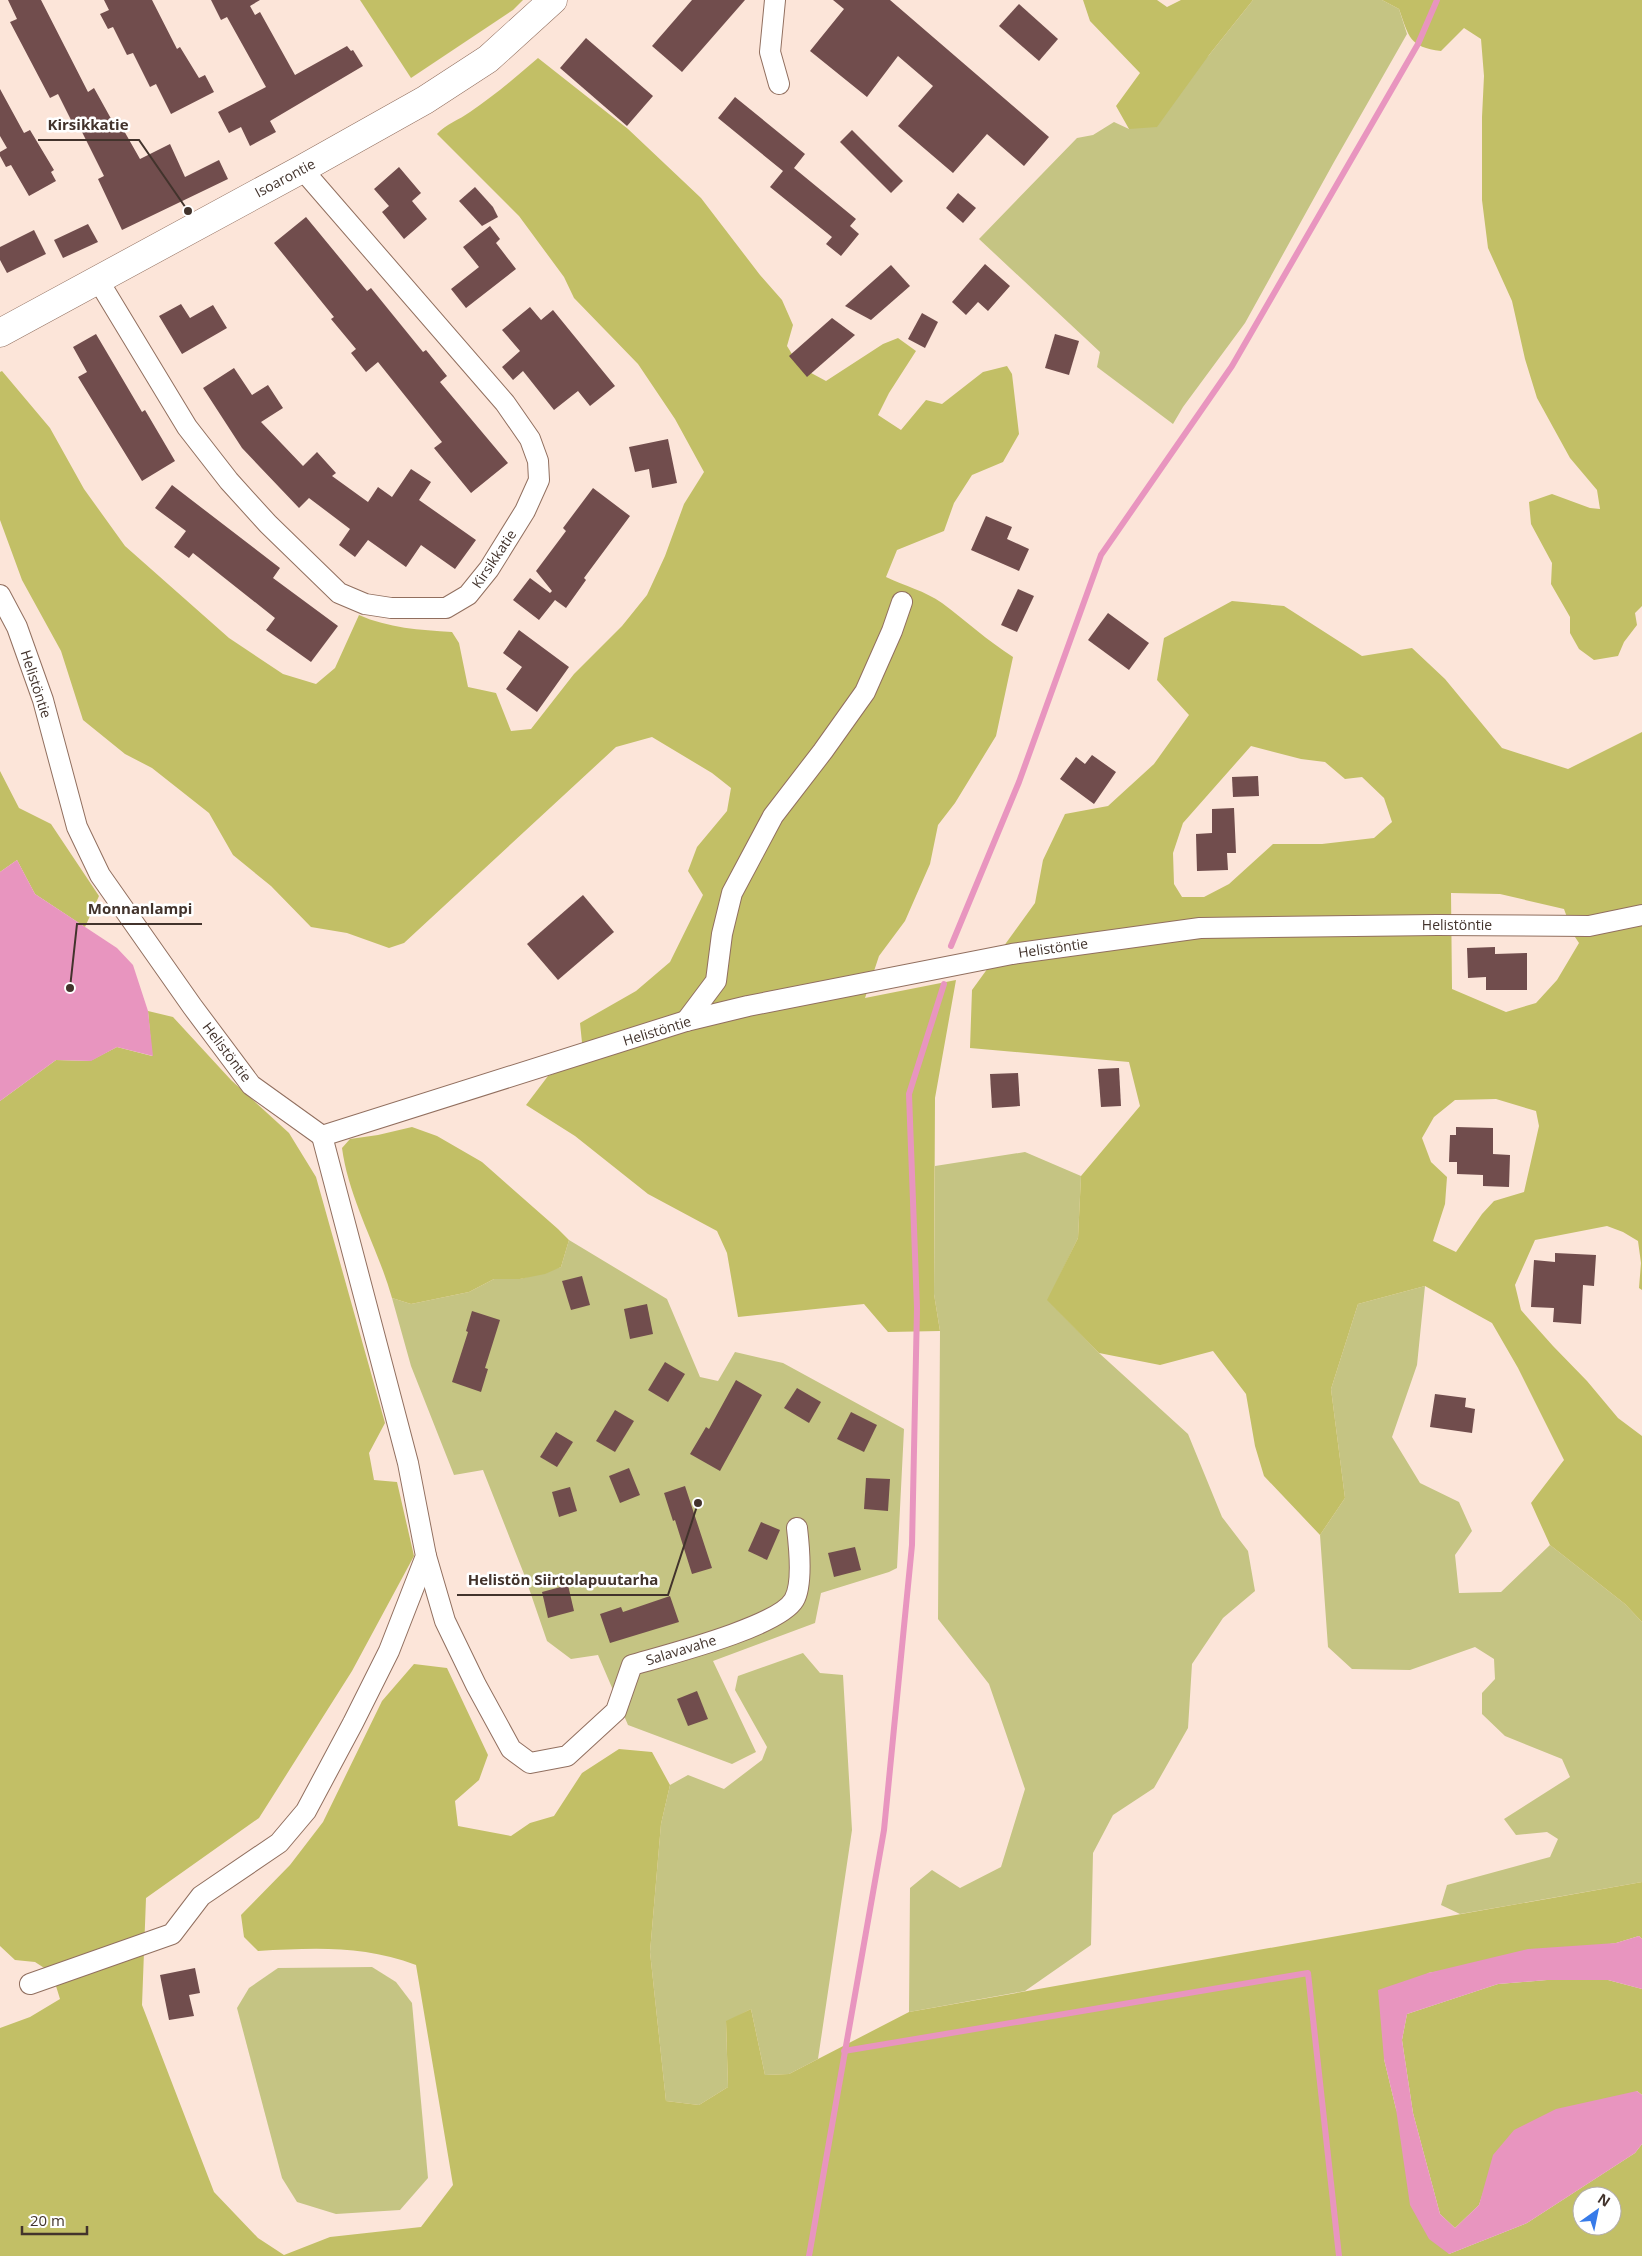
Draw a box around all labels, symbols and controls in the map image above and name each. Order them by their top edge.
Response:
callout: Kirsikkatie [38,110,139,140]
text: Kirsikkatie [48,114,129,134]
street label: Isoarontie [251,154,318,201]
street label: Kirsikkatie [467,526,520,592]
street label: Helistöntie [17,647,56,720]
callout: Monnanlampi [77,894,202,924]
text: Monnanlampi [88,898,192,918]
street label: Helistöntie [1422,915,1492,934]
street label: Helistöntie [1017,933,1089,962]
street label: Helistöntie [620,1011,693,1050]
street label: Helistöntie [199,1018,256,1086]
callout: Helistön Siirtolapuutarha [457,1565,668,1595]
text: Helistön Siirtolapuutarha [468,1569,658,1589]
street label: Salavavahe [643,1630,719,1669]
north arrow [1572,2186,1622,2236]
text: N [1594,2189,1614,2211]
scale bar [22,2204,88,2236]
text: 20 m [30,2210,65,2230]

